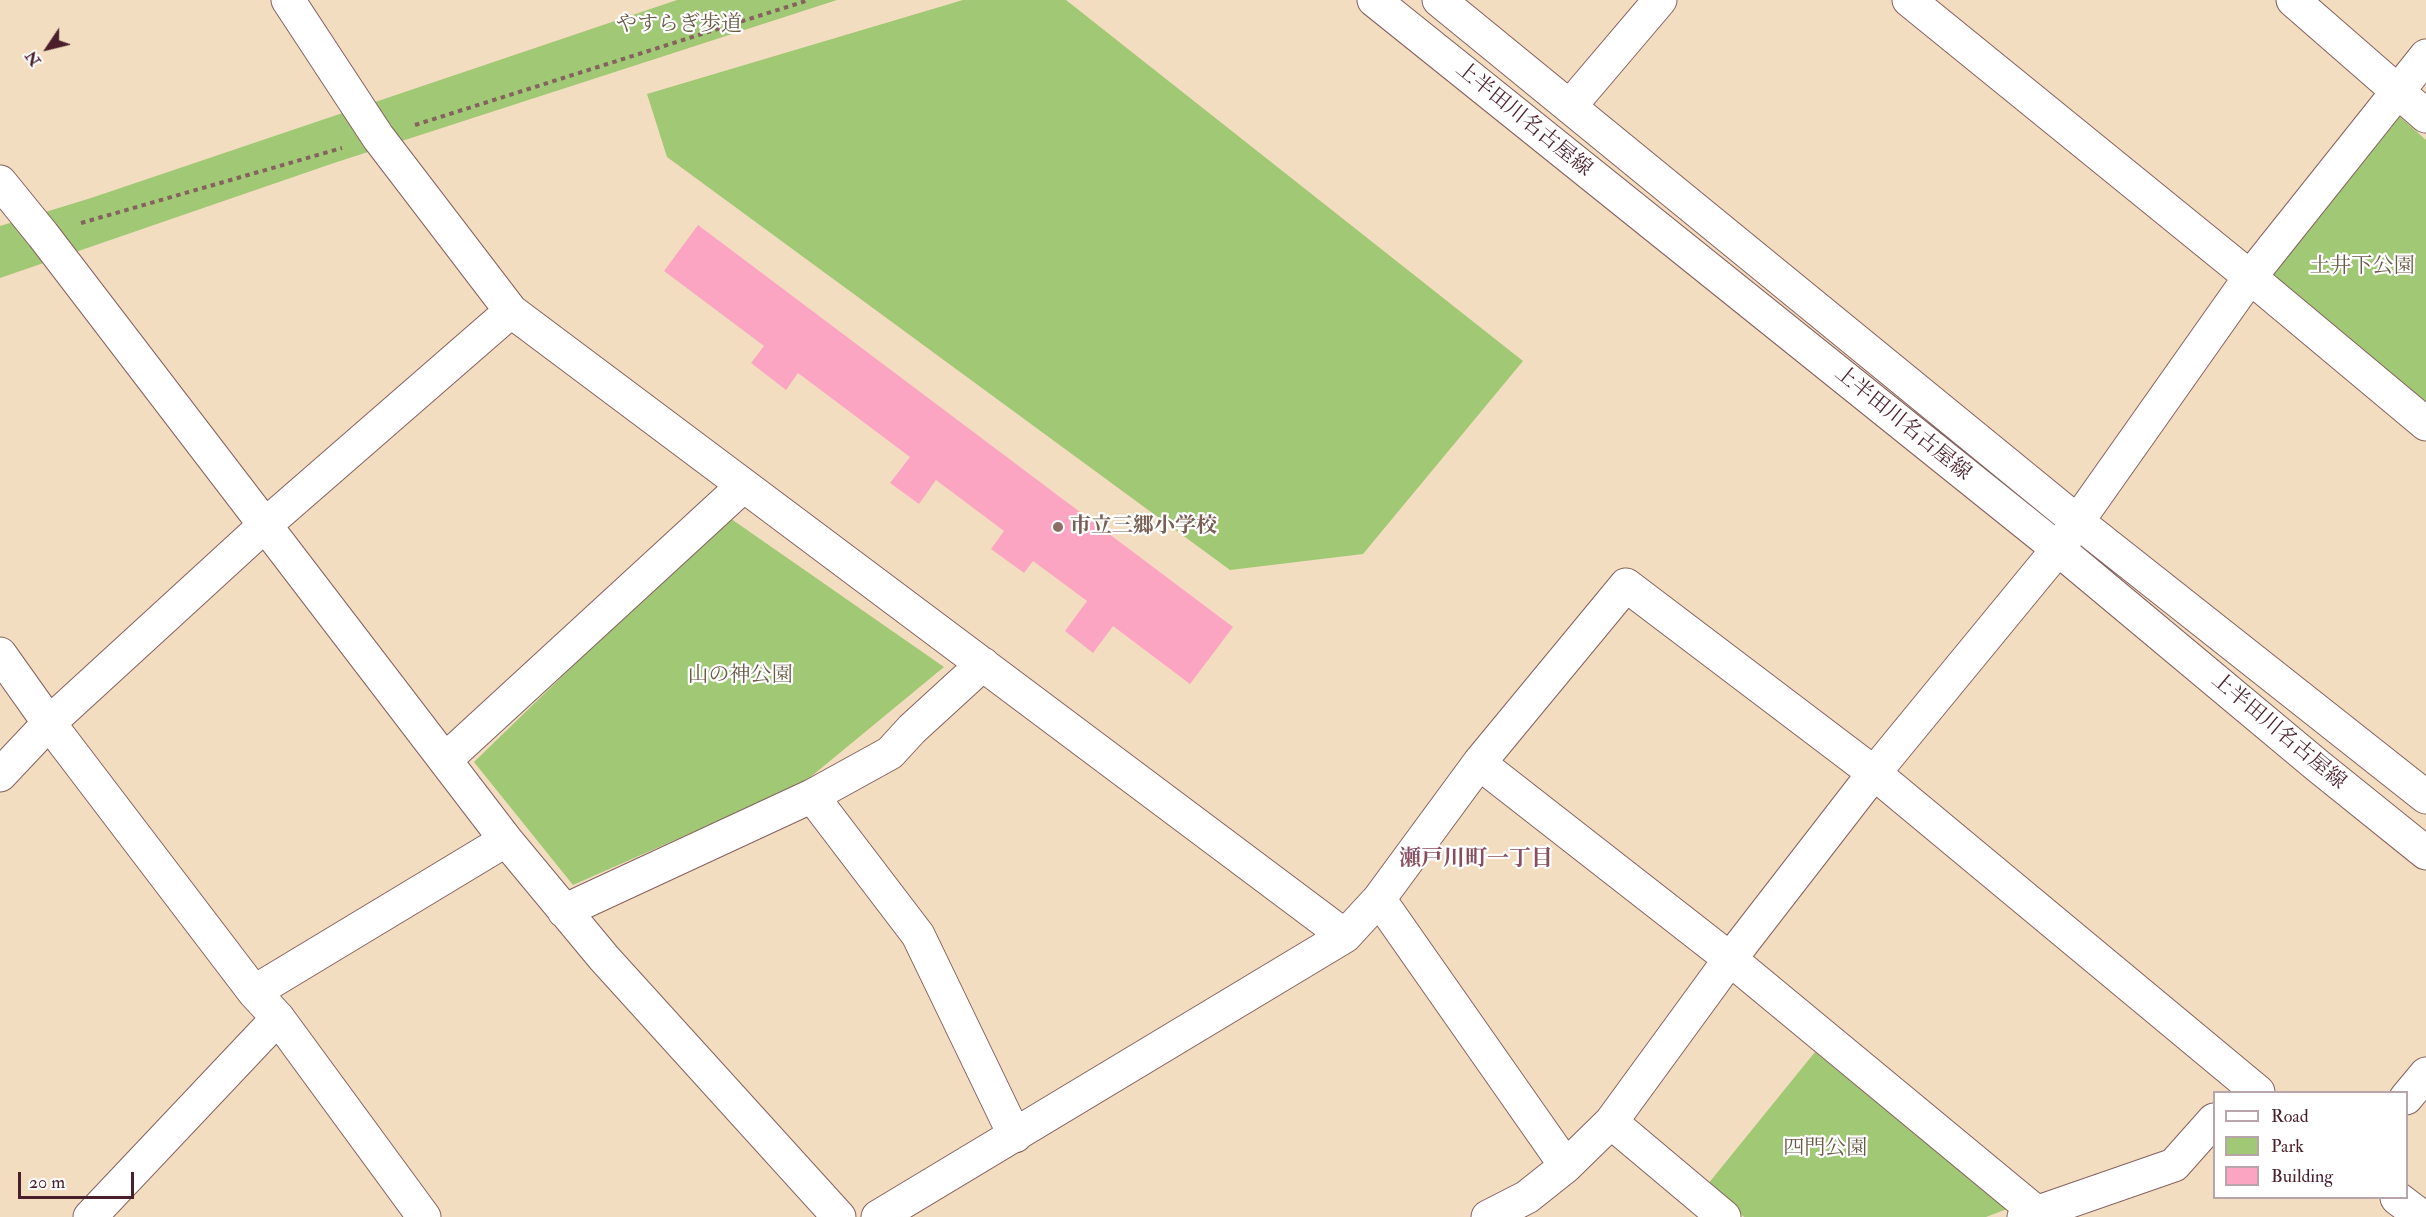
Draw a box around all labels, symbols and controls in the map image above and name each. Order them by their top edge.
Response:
park label: やすらぎ歩道 [616,12,742,38]
north arrow [18,18,78,78]
text: N [21,47,46,70]
street label: 上半田川名古屋線 [1450,57,1596,183]
park label: 土井下公園 [2310,254,2414,280]
street label: 上半田川名古屋線 [1829,361,1975,487]
place label: 市立三郷小学校 [1070,514,1217,540]
marker: 市立三郷小学校 [1051,520,1065,534]
park label: 山の神公園 [688,663,792,689]
street label: 上半田川名古屋線 [2206,668,2350,796]
district label: 瀬戸川町一丁目 [1399,847,1553,873]
legend [2213,1091,2408,1199]
text: Road [2271,1105,2309,1128]
text: Park [2271,1135,2304,1158]
park label: 四門公園 [1783,1136,1867,1162]
scale bar [21,1160,136,1198]
text: Building [2271,1165,2333,1188]
text: 20 m [29,1171,65,1194]

